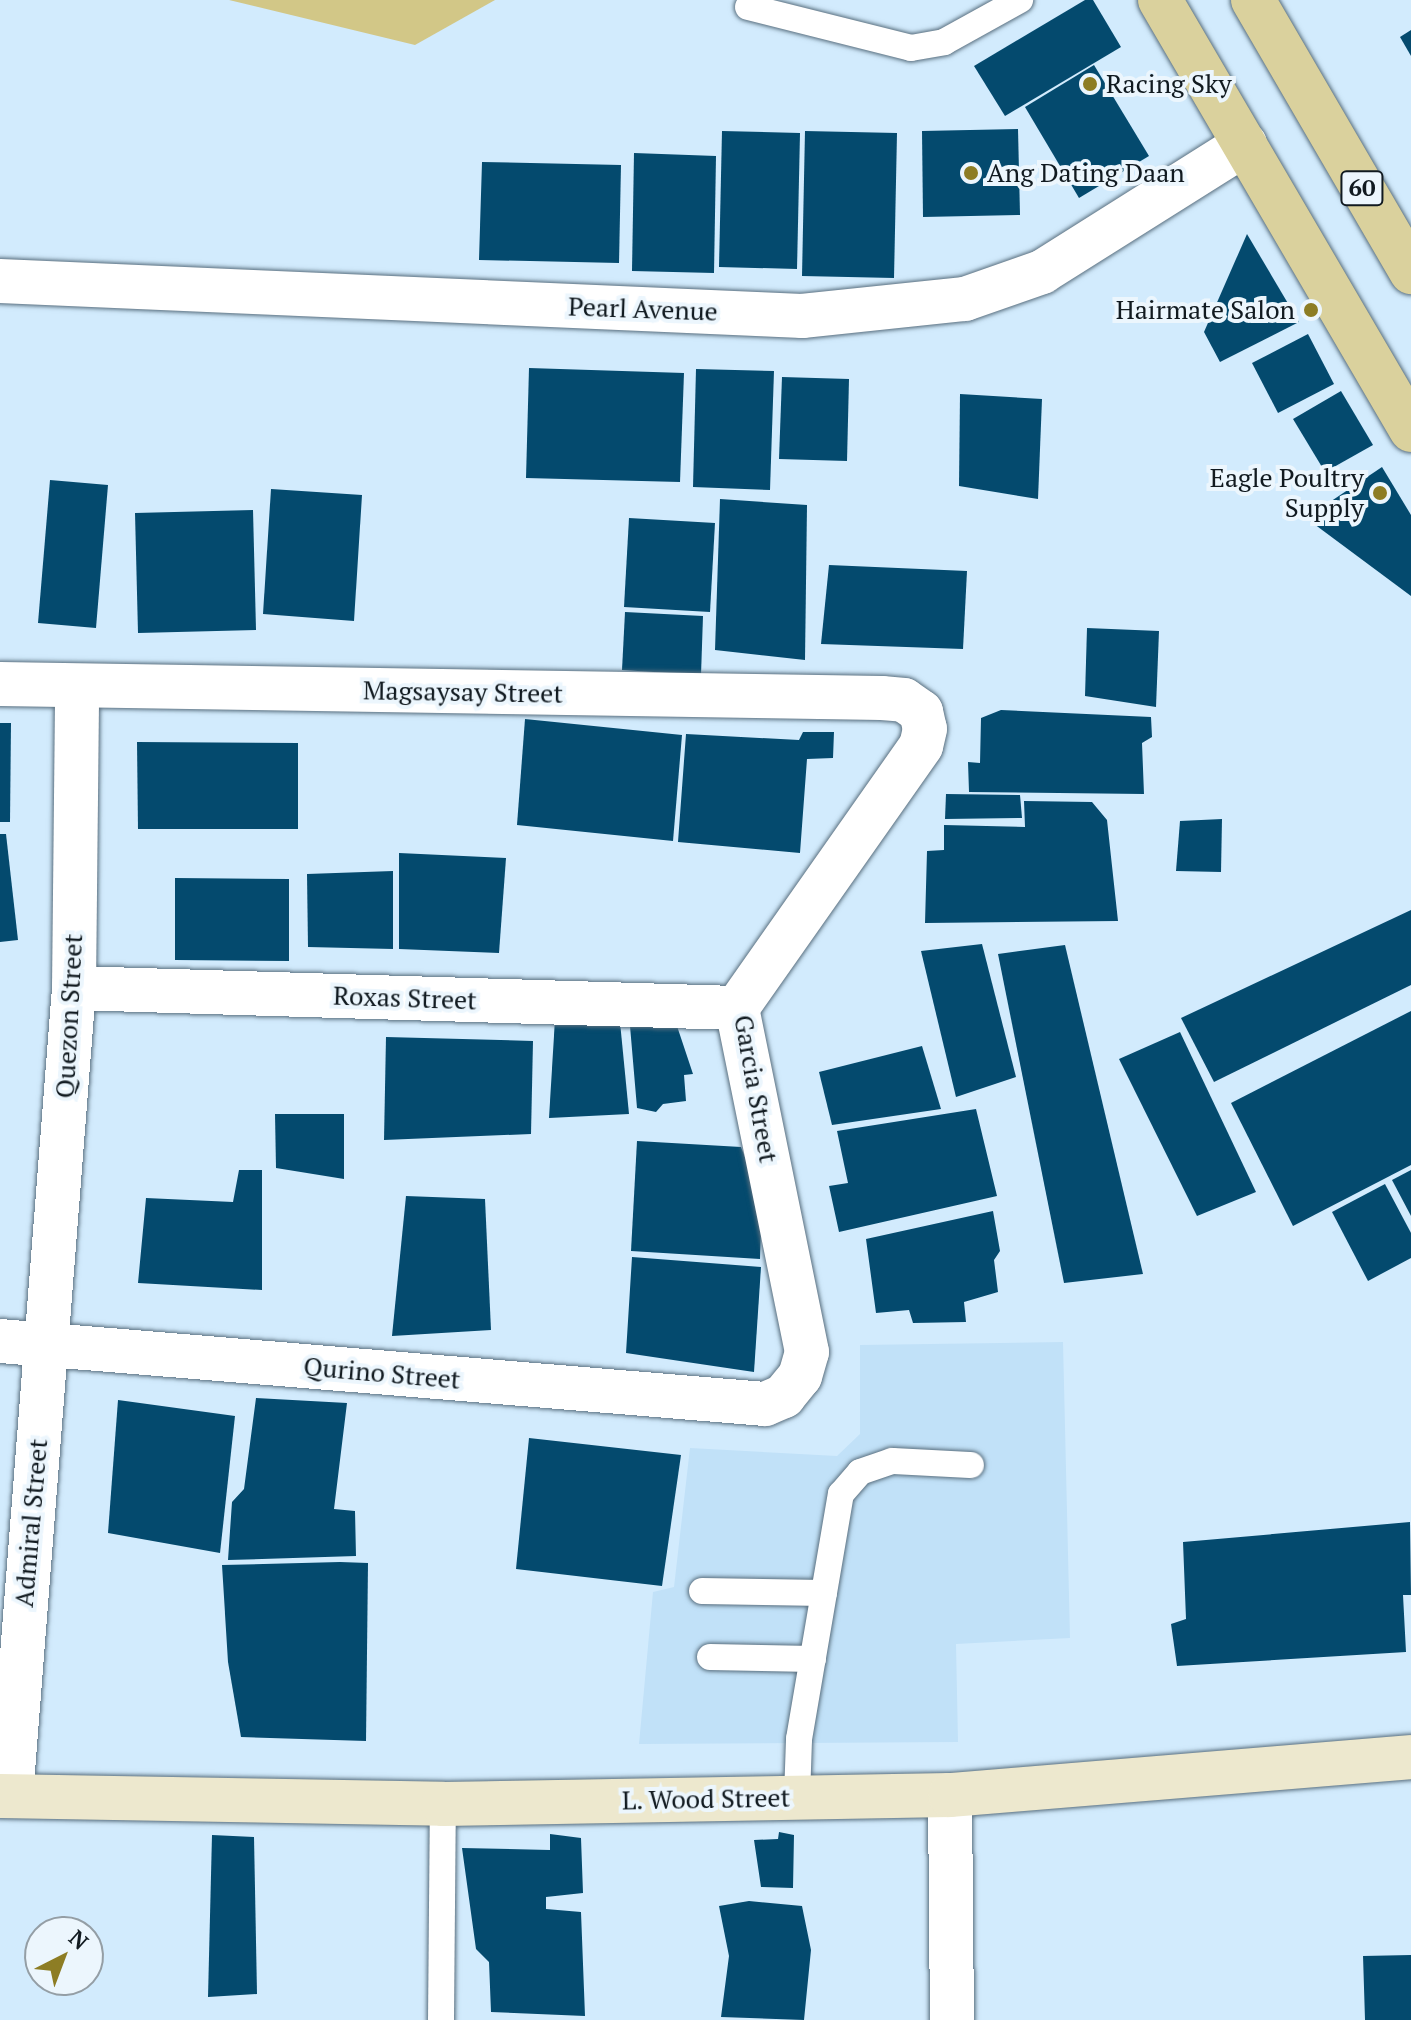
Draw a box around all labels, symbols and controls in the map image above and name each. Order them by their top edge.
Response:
place label: Racing Sky [1106,68,1232,100]
marker: Racing Sky [1081,75,1099,93]
place label: Ang Dating Daan [987,157,1185,189]
marker: Ang Dating Daan [962,164,980,182]
road number: 60 [1340,168,1384,208]
street label: Pearl Avenue [567,291,719,327]
place label: Hairmate Salon [1116,294,1295,326]
marker: Hairmate Salon [1302,301,1320,319]
place label: Eagle Poultry Supply [1210,462,1364,524]
marker: Eagle Poultry Supply [1371,484,1389,502]
street label: Magsaysay Street [363,675,563,709]
street label: Quezon Street [49,933,89,1099]
street label: Roxas Street [333,980,477,1016]
street label: Garcia Street [728,1013,784,1165]
street label: Qurino Street [302,1351,462,1395]
street label: Admiral Street [8,1437,54,1609]
street label: L. Wood Street [621,1782,791,1816]
north arrow [24,1916,104,1996]
text: N [63,1923,95,1956]

